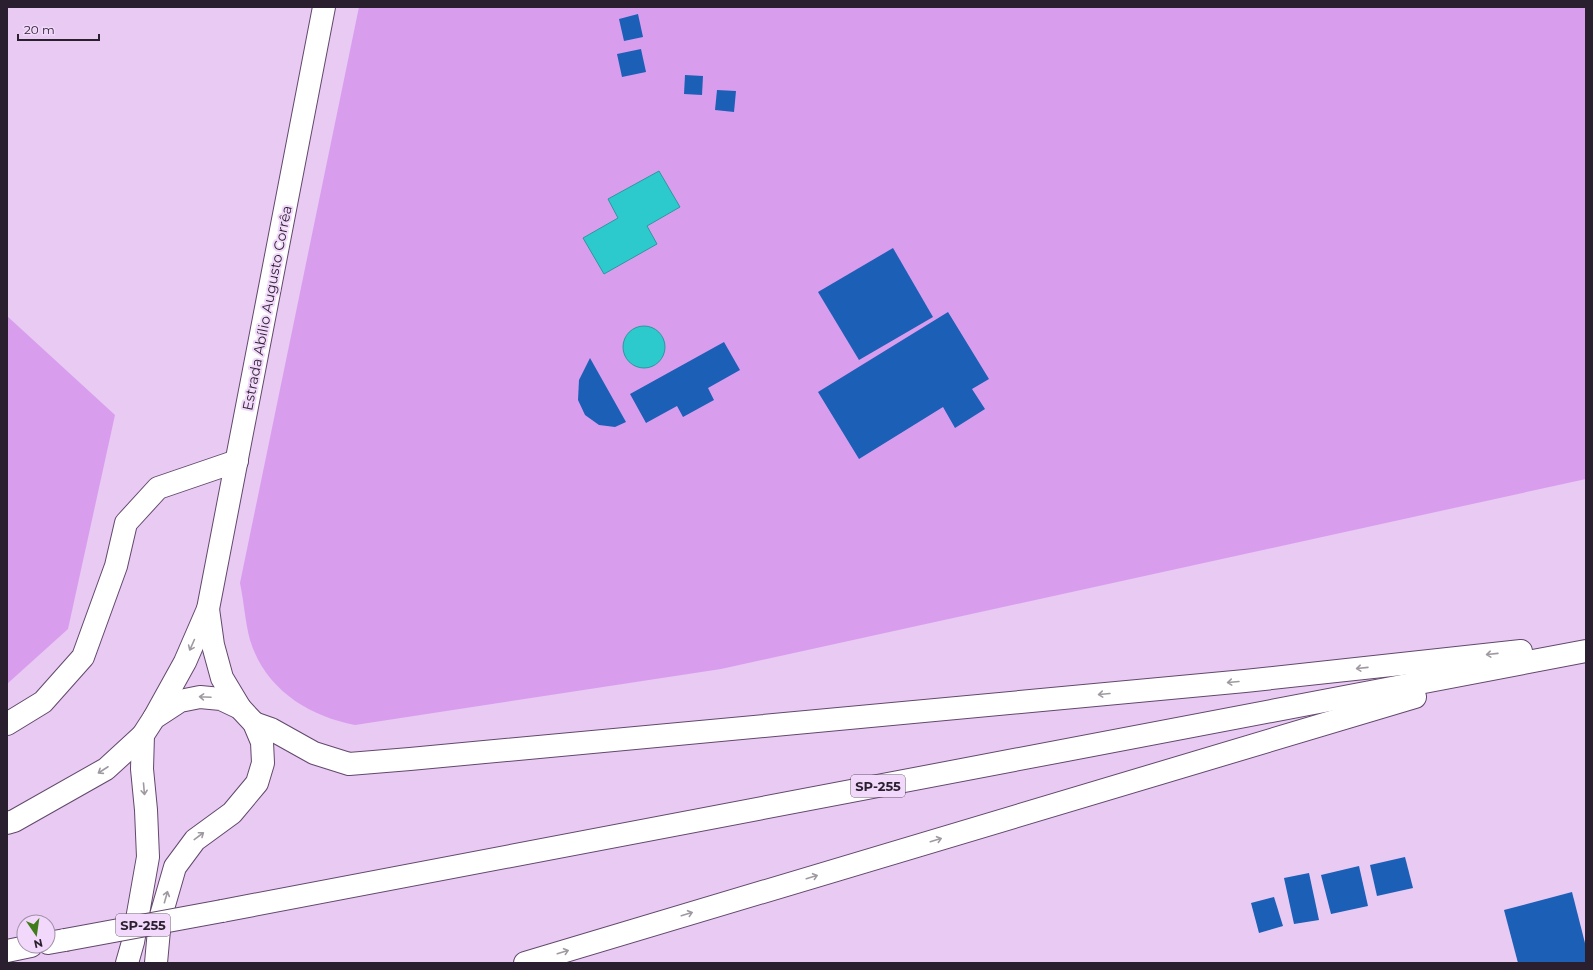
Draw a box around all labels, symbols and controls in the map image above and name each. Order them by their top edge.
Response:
scale bar [18,16,99,42]
text: 20 m [24,22,55,37]
street label: Estrada Abílio Augusto Corrêa [238,204,296,412]
one-way arrow [188,638,196,650]
one-way arrow [1486,650,1499,658]
one-way arrow [1356,664,1369,672]
one-way arrow [1227,679,1240,686]
one-way arrow [1098,691,1111,698]
one-way arrow [199,694,212,701]
one-way arrow [98,766,109,774]
road number: SP-255 [851,775,905,797]
one-way arrow [140,782,148,795]
one-way arrow [194,832,205,841]
one-way arrow [929,836,942,843]
one-way arrow [805,873,818,880]
one-way arrow [163,891,170,904]
one-way arrow [680,910,693,917]
north arrow [16,914,56,954]
road number: SP-255 [116,914,170,936]
text: N [32,936,44,952]
one-way arrow [556,948,569,955]

